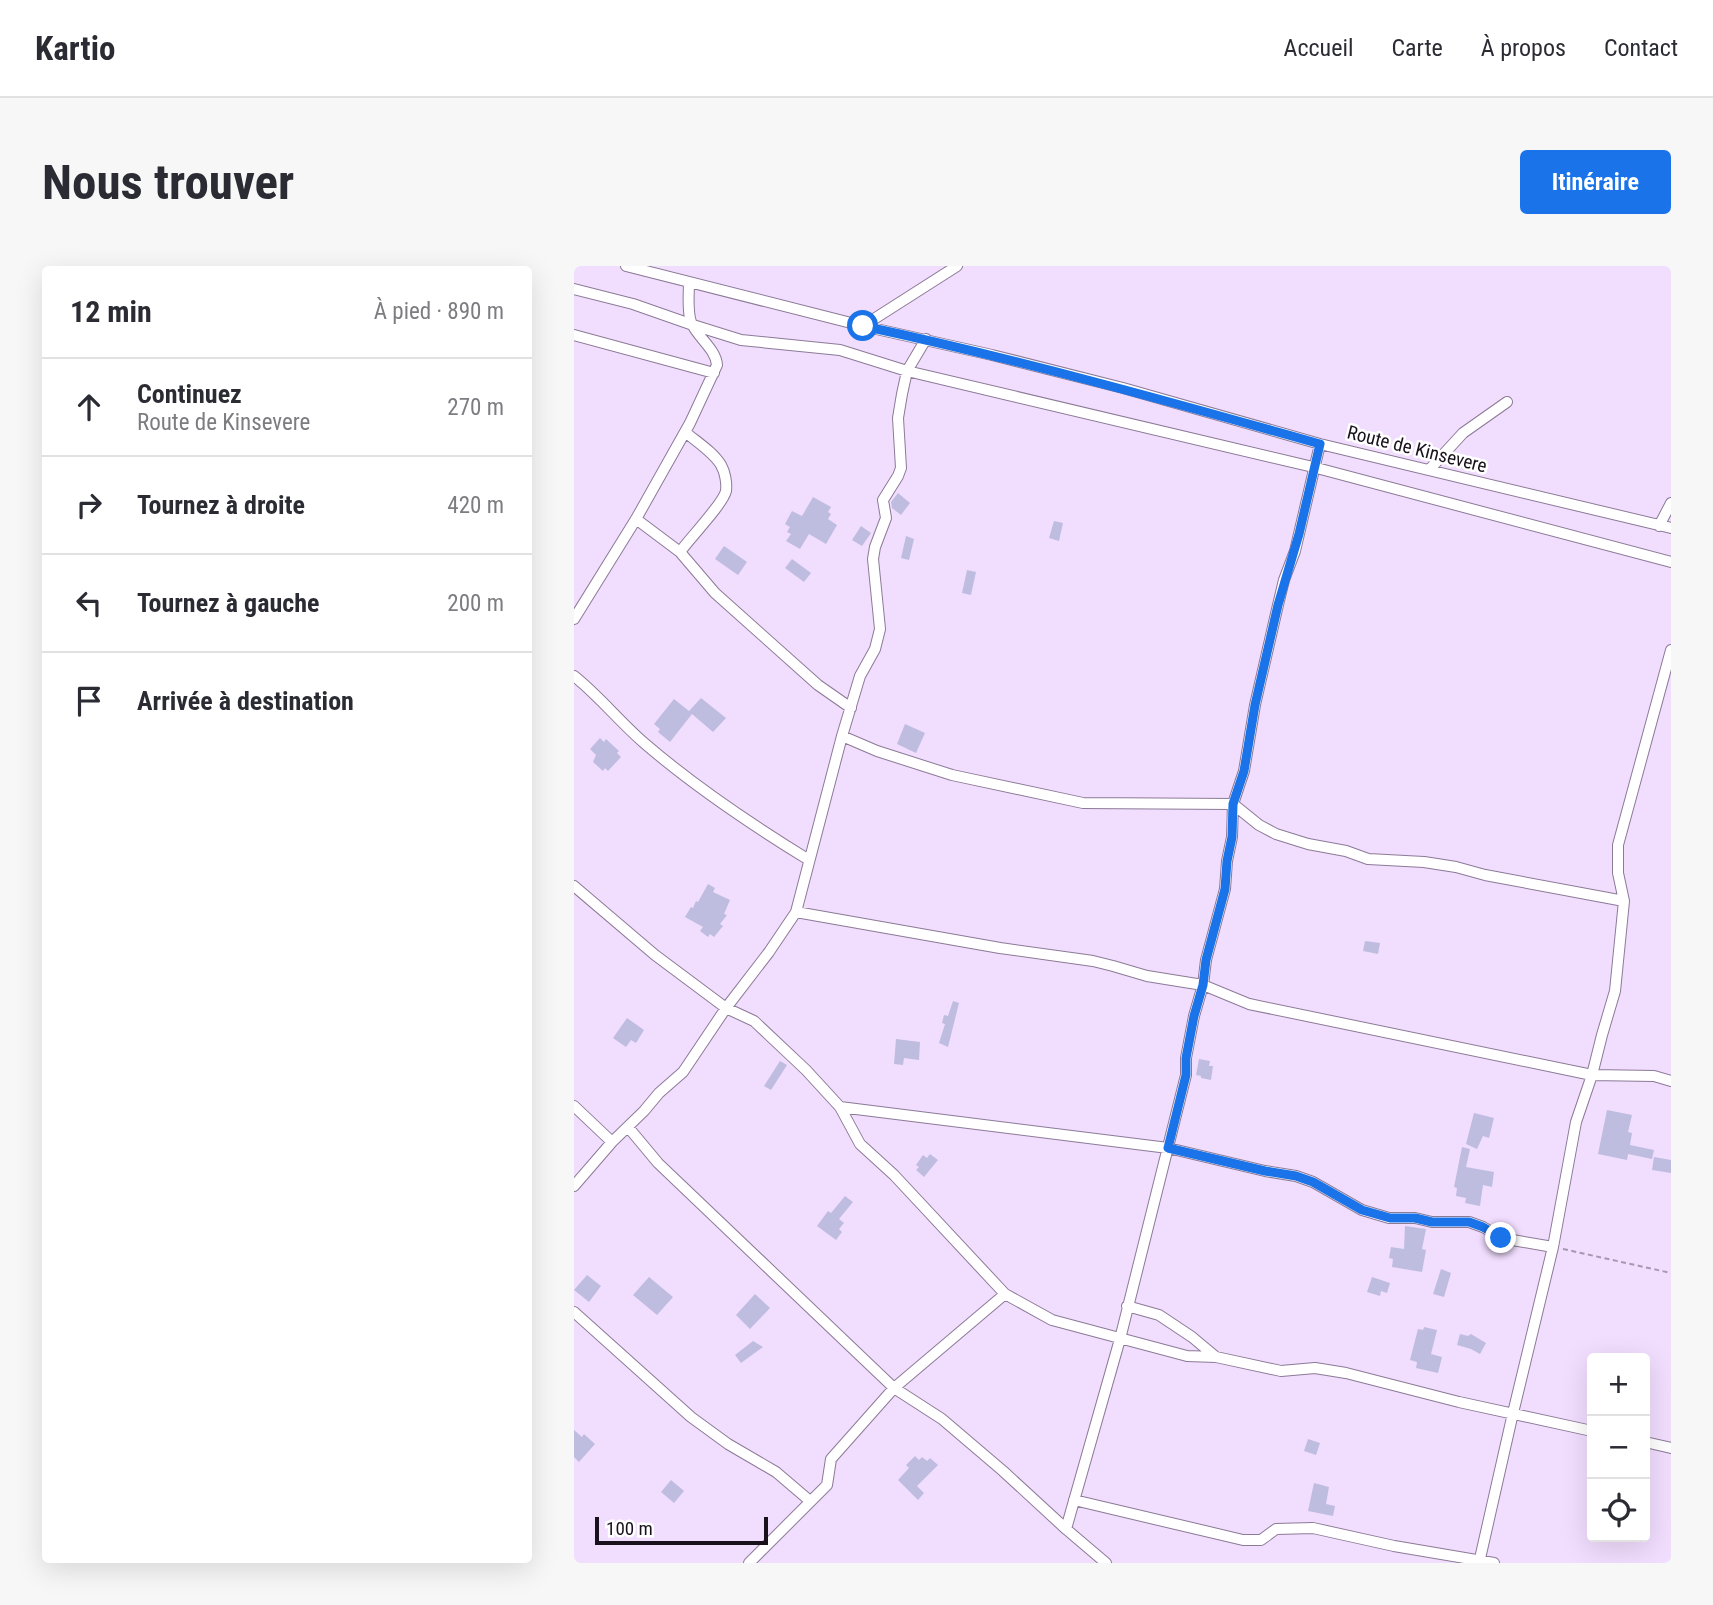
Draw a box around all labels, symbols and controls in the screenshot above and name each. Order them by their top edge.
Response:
text: Kartio [35,29,115,68]
text: Accueil [1284,34,1353,62]
text: Carte [1391,34,1443,62]
text: À propos [1481,34,1566,62]
text: Contact [1604,34,1678,62]
button: Itinéraire [1520,150,1671,214]
text: Nous trouver [42,154,294,211]
text: 12 min [70,294,152,329]
text: À pied · 890 m [374,298,504,325]
route start [847,310,878,341]
text: Continuez [137,379,242,409]
icon: ahead [70,388,108,426]
text: 270 m [447,394,504,421]
text: Route de Kinsevere [137,409,310,436]
street label: Route de Kinsevere [1345,421,1489,478]
icon: right [70,486,108,524]
text: Tournez à droite [137,490,305,520]
text: 420 m [447,492,504,519]
icon: left [70,584,108,622]
text: Tournez à gauche [137,588,319,618]
text: 200 m [447,590,504,617]
icon: arrive [70,682,108,720]
text: Arrivée à destination [137,686,354,716]
route end [1485,1222,1516,1253]
map controls [1587,1353,1650,1542]
button: + [1587,1353,1650,1416]
button: − [1587,1416,1650,1479]
button: locate [1587,1479,1650,1542]
scale bar [595,1514,768,1546]
text: 100 m [606,1517,653,1540]

